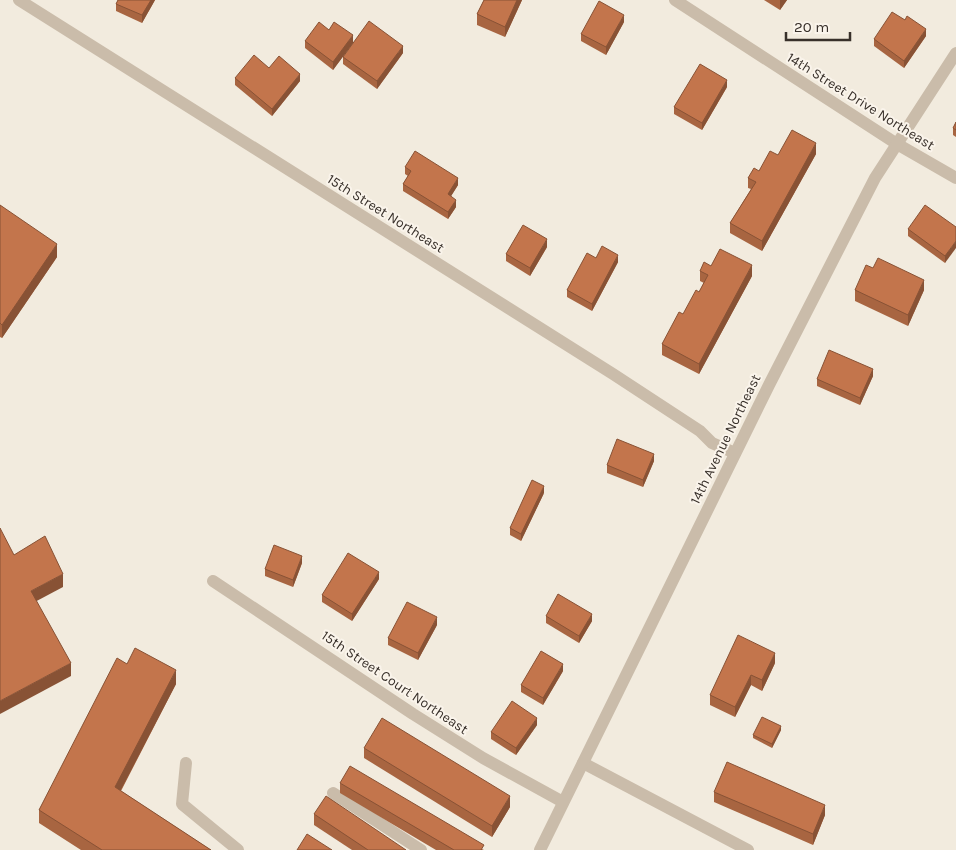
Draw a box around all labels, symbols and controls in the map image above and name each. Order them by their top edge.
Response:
scale bar [786,10,850,42]
text: 20 m [794,18,829,36]
street label: 14th Street Drive Northeast [784,49,938,154]
street label: 15th Street Northeast [324,170,447,256]
street label: 14th Avenue Northeast [687,371,764,507]
street label: 15th Street Court Northeast [318,627,471,738]

